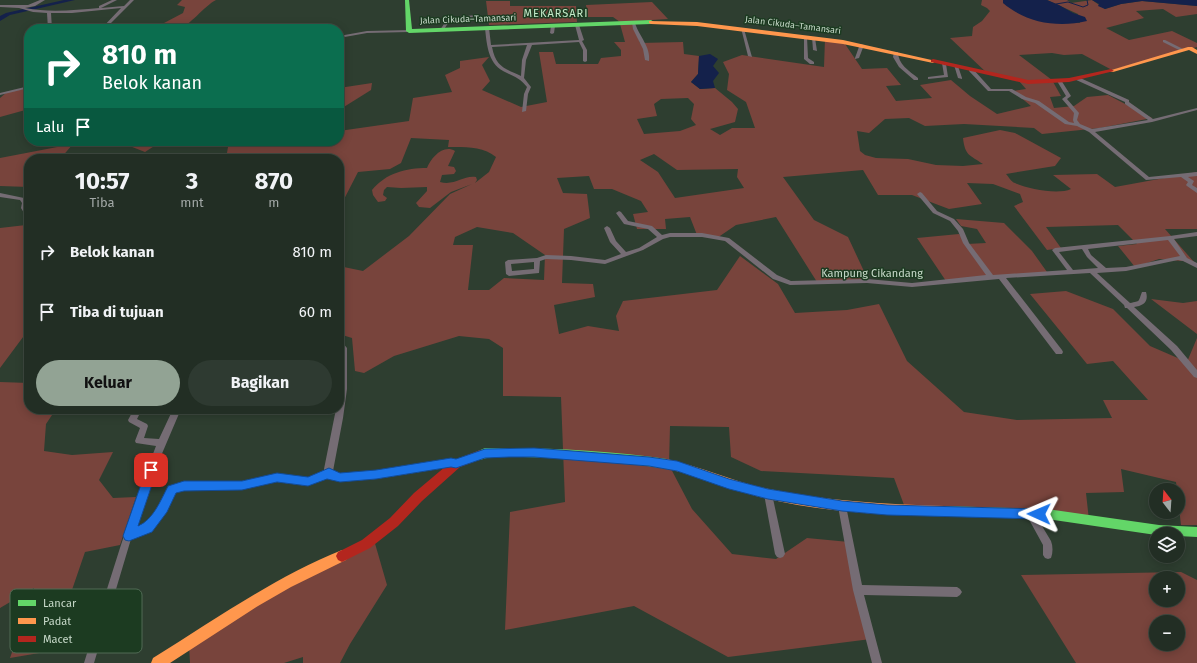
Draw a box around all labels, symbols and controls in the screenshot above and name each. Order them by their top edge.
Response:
district label: MEKARSARI [524,7,588,20]
street label: Jalan Cikuda–Tamansari [420,12,516,26]
street label: Jalan Cikuda–Tamansari [745,14,841,36]
text: 810 m [102,38,177,71]
icon: right [36,40,88,92]
text: Belok kanan [102,72,202,94]
icon: arrive [72,116,94,138]
text: Lalu [36,118,64,136]
text: 10:57 [75,167,129,195]
text: 3 [186,167,198,195]
text: 870 [255,167,293,195]
text: Tiba [90,195,115,210]
text: mnt [180,195,204,210]
text: m [268,195,279,210]
icon: right [36,241,58,263]
text: Belok kanan [70,243,154,261]
text: 810 m [292,243,332,261]
street label: Kampung Cikandang [821,267,923,280]
icon: arrive [36,301,58,323]
text: Tiba di tujuan [70,303,164,321]
text: 60 m [299,303,332,321]
button: Keluar [36,360,180,406]
button: Bagikan [188,360,332,406]
pin [134,453,168,487]
icon: arrive [140,459,162,481]
north arrow [1149,483,1185,519]
map controls [1149,483,1185,651]
position arrow [1018,493,1060,535]
button: layers [1149,527,1185,563]
button: + [1149,571,1185,607]
legend [10,589,142,653]
text: Lancar [43,597,77,610]
text: Padat [43,615,71,628]
button: − [1149,615,1185,651]
text: Macet [43,633,73,646]

